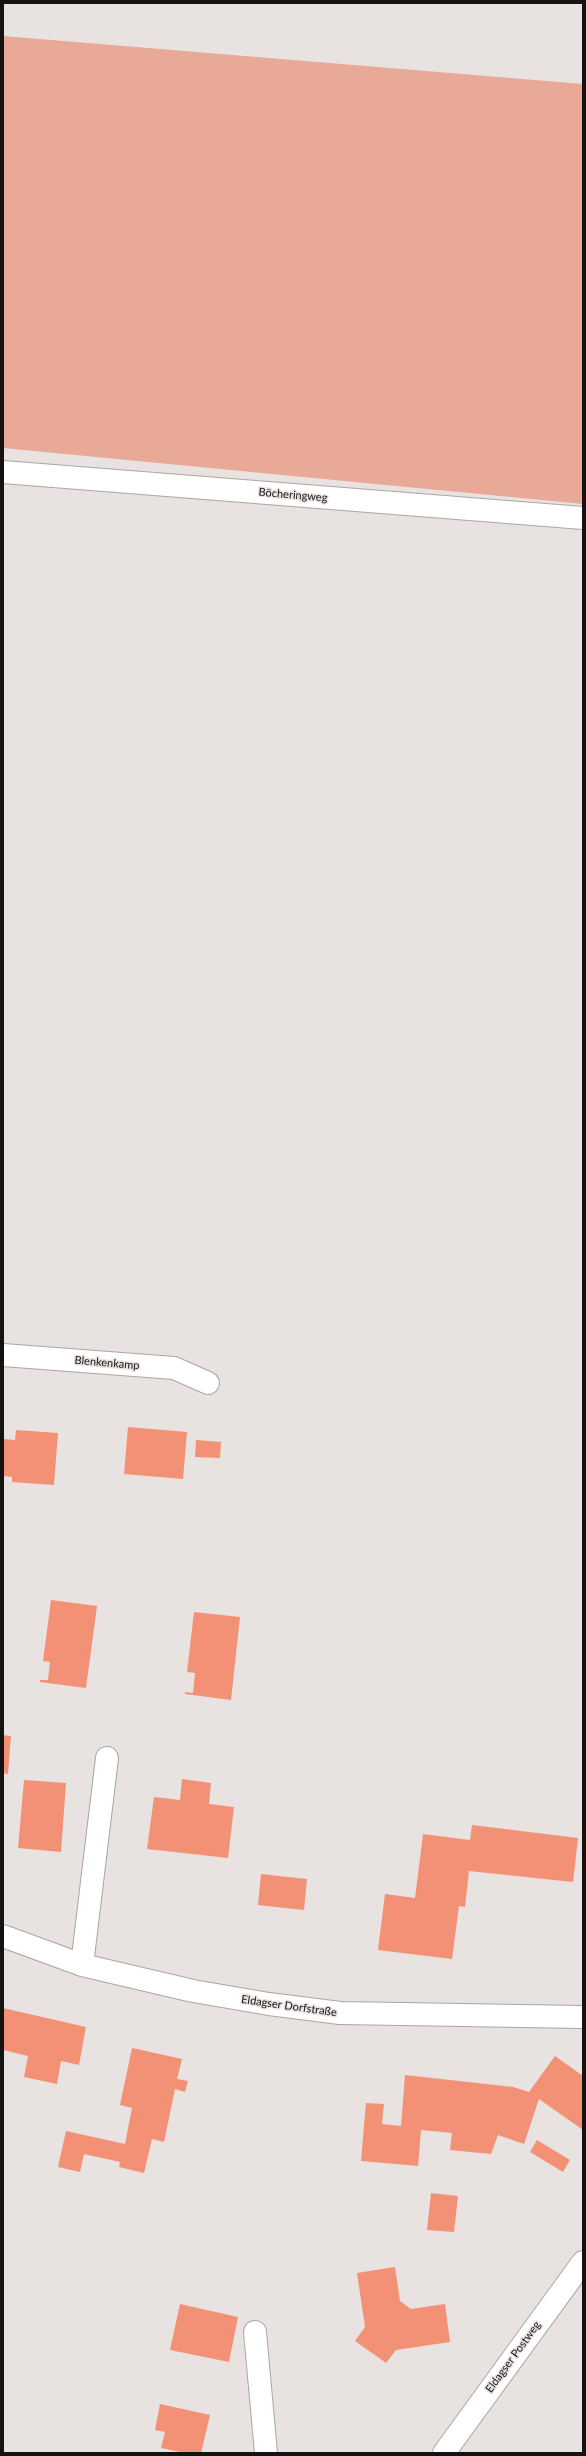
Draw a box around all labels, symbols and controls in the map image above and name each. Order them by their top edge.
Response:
street label: Böcheringweg [258,485,328,505]
street label: Blenkenkamp [74,1354,140,1372]
street label: Eldagser Dorfstraße [240,1993,338,2019]
street label: Eldagser Postweg [483,2319,543,2395]

